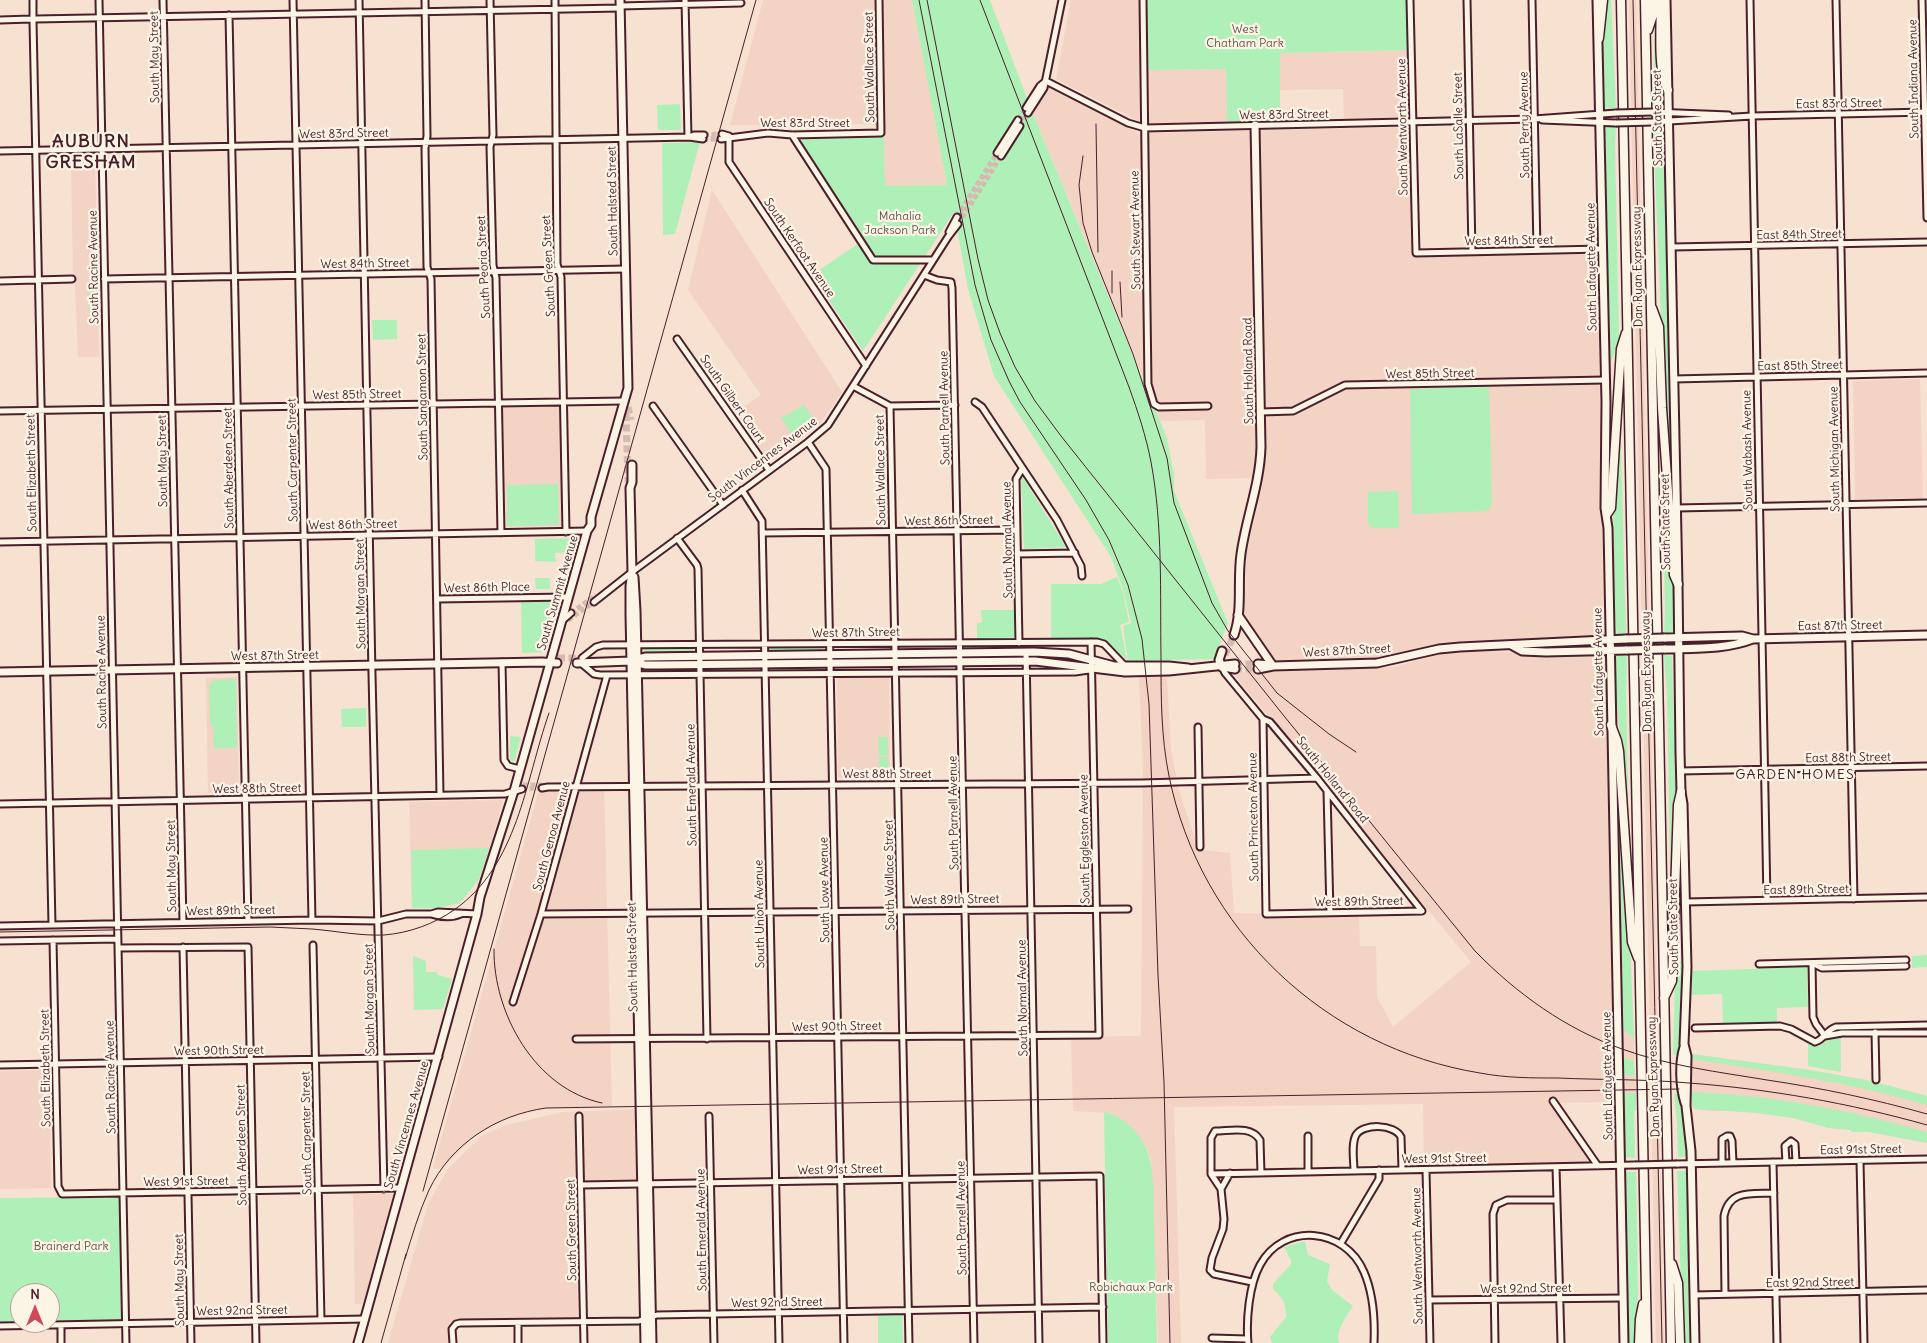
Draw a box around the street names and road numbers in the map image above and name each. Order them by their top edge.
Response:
street label: South May Street [147,11,163,103]
street label: South Wallace Street [862,11,878,123]
street label: South Indiana Avenue [1906,19,1922,139]
street label: South Wentworth Avenue [1395,58,1411,196]
street label: South State Street [1650,69,1666,167]
street label: South Perry Avenue [1517,71,1533,179]
street label: South LaSalle Street [1451,72,1467,180]
street label: East 83rd Street [1796,96,1882,112]
street label: West 83rd Street [1239,107,1329,123]
street label: West 83rd Street [760,117,850,131]
street label: West 83rd Street [299,126,389,142]
street label: South Halsted Street [605,146,621,256]
street label: South Stewart Avenue [1128,170,1144,290]
street label: South Kerfoot Avenue [760,195,838,301]
street label: South Lafayette Avenue [1584,202,1600,332]
street label: Dan Ryan Expressway [1630,206,1646,328]
street label: South Racine Avenue [86,210,102,324]
street label: South Peoria Street [474,215,494,319]
street label: South Green Street [539,215,559,317]
street label: East 84th Street [1756,227,1842,243]
street label: West 84th Street [1464,233,1554,249]
street label: West 84th Street [320,256,410,272]
street label: South Holland Road [1241,317,1257,425]
street label: South Sangamon Street [415,333,431,461]
street label: South Parnell Avenue [937,350,953,466]
street label: South Gilbert Court [696,352,768,446]
street label: East 85th Street [1757,358,1843,374]
street label: West 85th Street [1385,366,1475,382]
street label: South Michigan Avenue [1827,386,1843,512]
street label: West 85th Street [312,387,402,403]
street label: South Wabash Avenue [1740,390,1756,510]
street label: South Carpenter Street [285,398,301,522]
street label: South Aberdeen Street [221,407,237,529]
street label: South Elizabeth Street [24,414,40,532]
street label: South Vincennes Avenue [706,414,820,506]
street label: South Wallace Street [873,414,889,526]
street label: South May Street [155,415,171,507]
street label: South State Street [1658,473,1674,571]
street label: South Normal Avenue [1000,481,1016,599]
street label: West 86th Street [904,513,994,529]
street label: West 86th Street [308,517,398,533]
street label: South Summit Avenue [535,534,581,652]
street label: South Morgan Street [353,538,369,650]
street label: West 86th Place [444,580,530,596]
street label: South Lafayette Avenue [1591,607,1607,737]
street label: Dan Ryan Expressway [1639,611,1655,733]
street label: South Racine Avenue [94,615,110,729]
street label: East 87th Street [1798,618,1882,634]
street label: West 87th Street [812,625,900,641]
street label: West 87th Street [1303,642,1391,660]
street label: West 87th Street [231,648,319,664]
street label: South Emerald Avenue [684,724,700,846]
street label: South Holland Road [1293,734,1371,826]
street label: East 88th Street [1805,750,1891,766]
street label: South Princeton Avenue [1246,752,1262,882]
street label: South Parnell Avenue [946,755,962,871]
street label: West 88th Street [843,768,931,782]
street label: South Eggleston Avenue [1077,774,1093,904]
street label: South Genoa Avenue [530,780,574,892]
street label: West 88th Street [212,781,302,797]
street label: South Wallace Street [882,819,898,931]
street label: South May Street [164,820,180,912]
street label: South Lowe Avenue [817,837,833,943]
street label: South Union Avenue [752,860,768,968]
street label: South State Street [1666,878,1682,976]
street label: East 89th Street [1763,882,1849,898]
street label: West 89th Street [910,892,1000,908]
street label: West 89th Street [1314,894,1404,910]
street label: South Halsted Street [625,902,641,1012]
street label: West 89th Street [186,903,276,919]
street label: South Normal Avenue [1015,939,1031,1057]
street label: South Morgan Street [362,943,378,1055]
street label: South Elizabeth Street [38,1009,54,1127]
street label: South Lafayette Avenue [1600,1011,1616,1141]
street label: Dan Ryan Expressway [1645,1016,1663,1138]
street label: West 90th Street [792,1019,882,1035]
street label: South Racine Avenue [103,1020,119,1134]
street label: West 90th Street [174,1043,264,1059]
street label: South Vincennes Avenue [382,1059,432,1191]
street label: South Carpenter Street [299,1071,315,1195]
street label: South Aberdeen Street [234,1084,250,1206]
street label: East 91st Street [1820,1142,1902,1158]
street label: West 91st Street [1401,1151,1487,1167]
street label: South Parnell Avenue [954,1160,970,1276]
street label: West 91st Street [797,1162,883,1178]
street label: South Emerald Avenue [694,1169,710,1291]
street label: West 91st Street [143,1174,229,1190]
street label: South Green Street [564,1179,580,1281]
street label: South Wentworth Avenue [1410,1187,1426,1325]
street label: South May Street [172,1234,188,1326]
street label: East 92nd Street [1766,1275,1854,1291]
street label: West 92nd Street [1480,1281,1572,1297]
street label: West 92nd Street [731,1295,823,1311]
street label: West 92nd Street [196,1303,288,1319]

